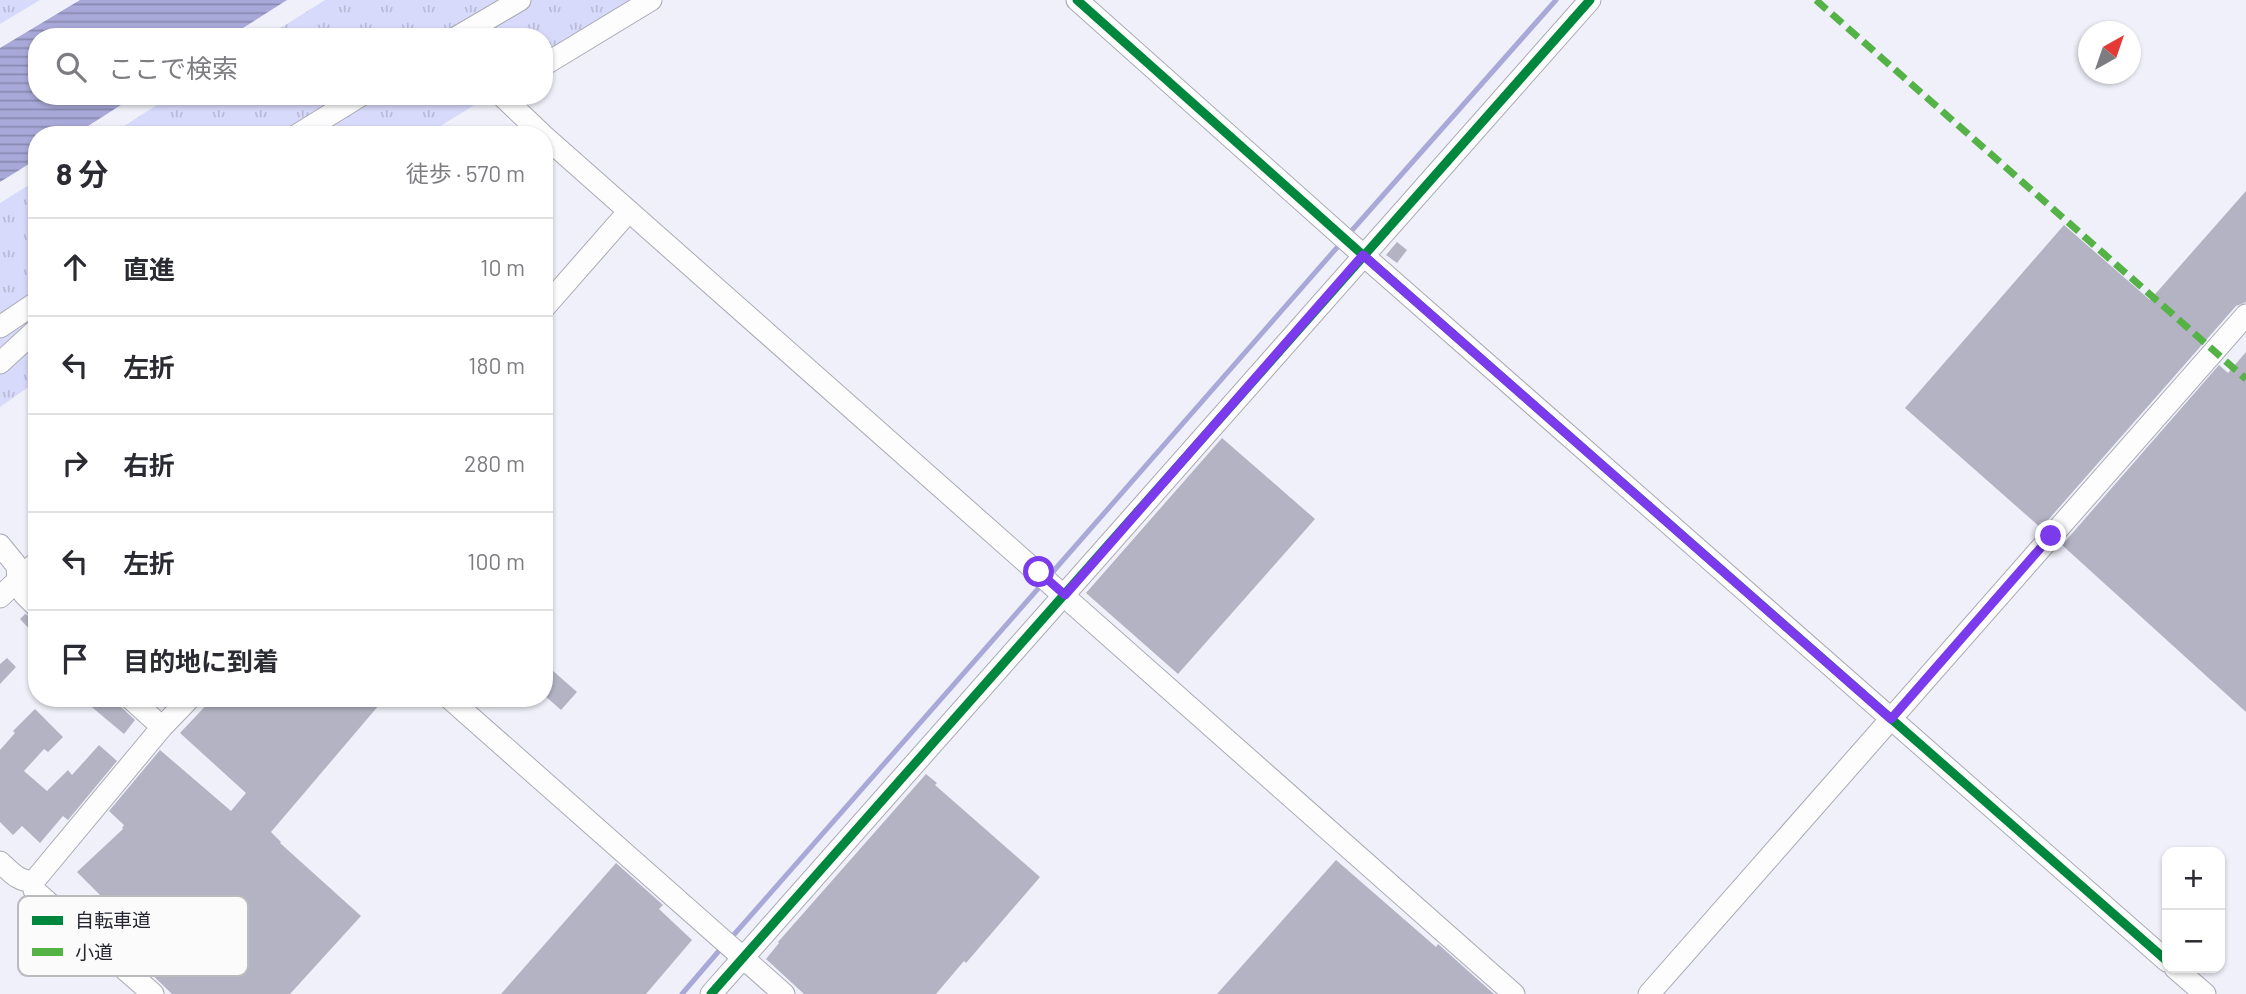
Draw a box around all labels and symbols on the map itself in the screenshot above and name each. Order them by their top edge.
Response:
north arrow [2078,21,2141,84]
route end [2035,520,2066,551]
route start [1023,556,1054,587]
legend [18,896,248,976]
text: 自転車道 [75,908,151,931]
text: 小道 [75,940,113,963]

